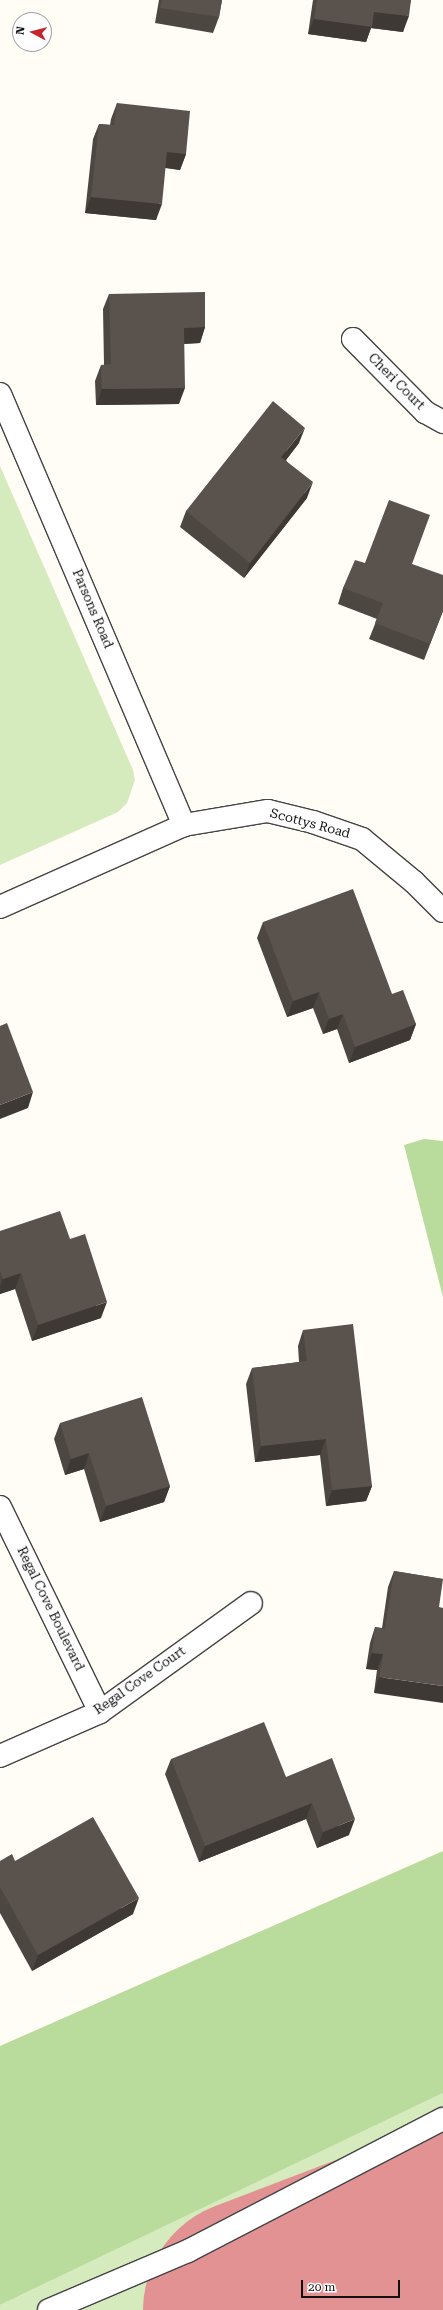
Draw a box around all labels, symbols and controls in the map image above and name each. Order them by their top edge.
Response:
north arrow [12,12,52,52]
text: N [14,26,28,36]
street label: Cheri Court [364,350,428,414]
street label: Parsons Road [68,567,116,651]
street label: Scottys Road [268,806,352,842]
street label: Regal Cove Boulevard [13,1544,87,1674]
street label: Regal Cove Court [91,1644,189,1718]
scale bar [303,2272,402,2298]
text: 20 m [308,2280,335,2294]

